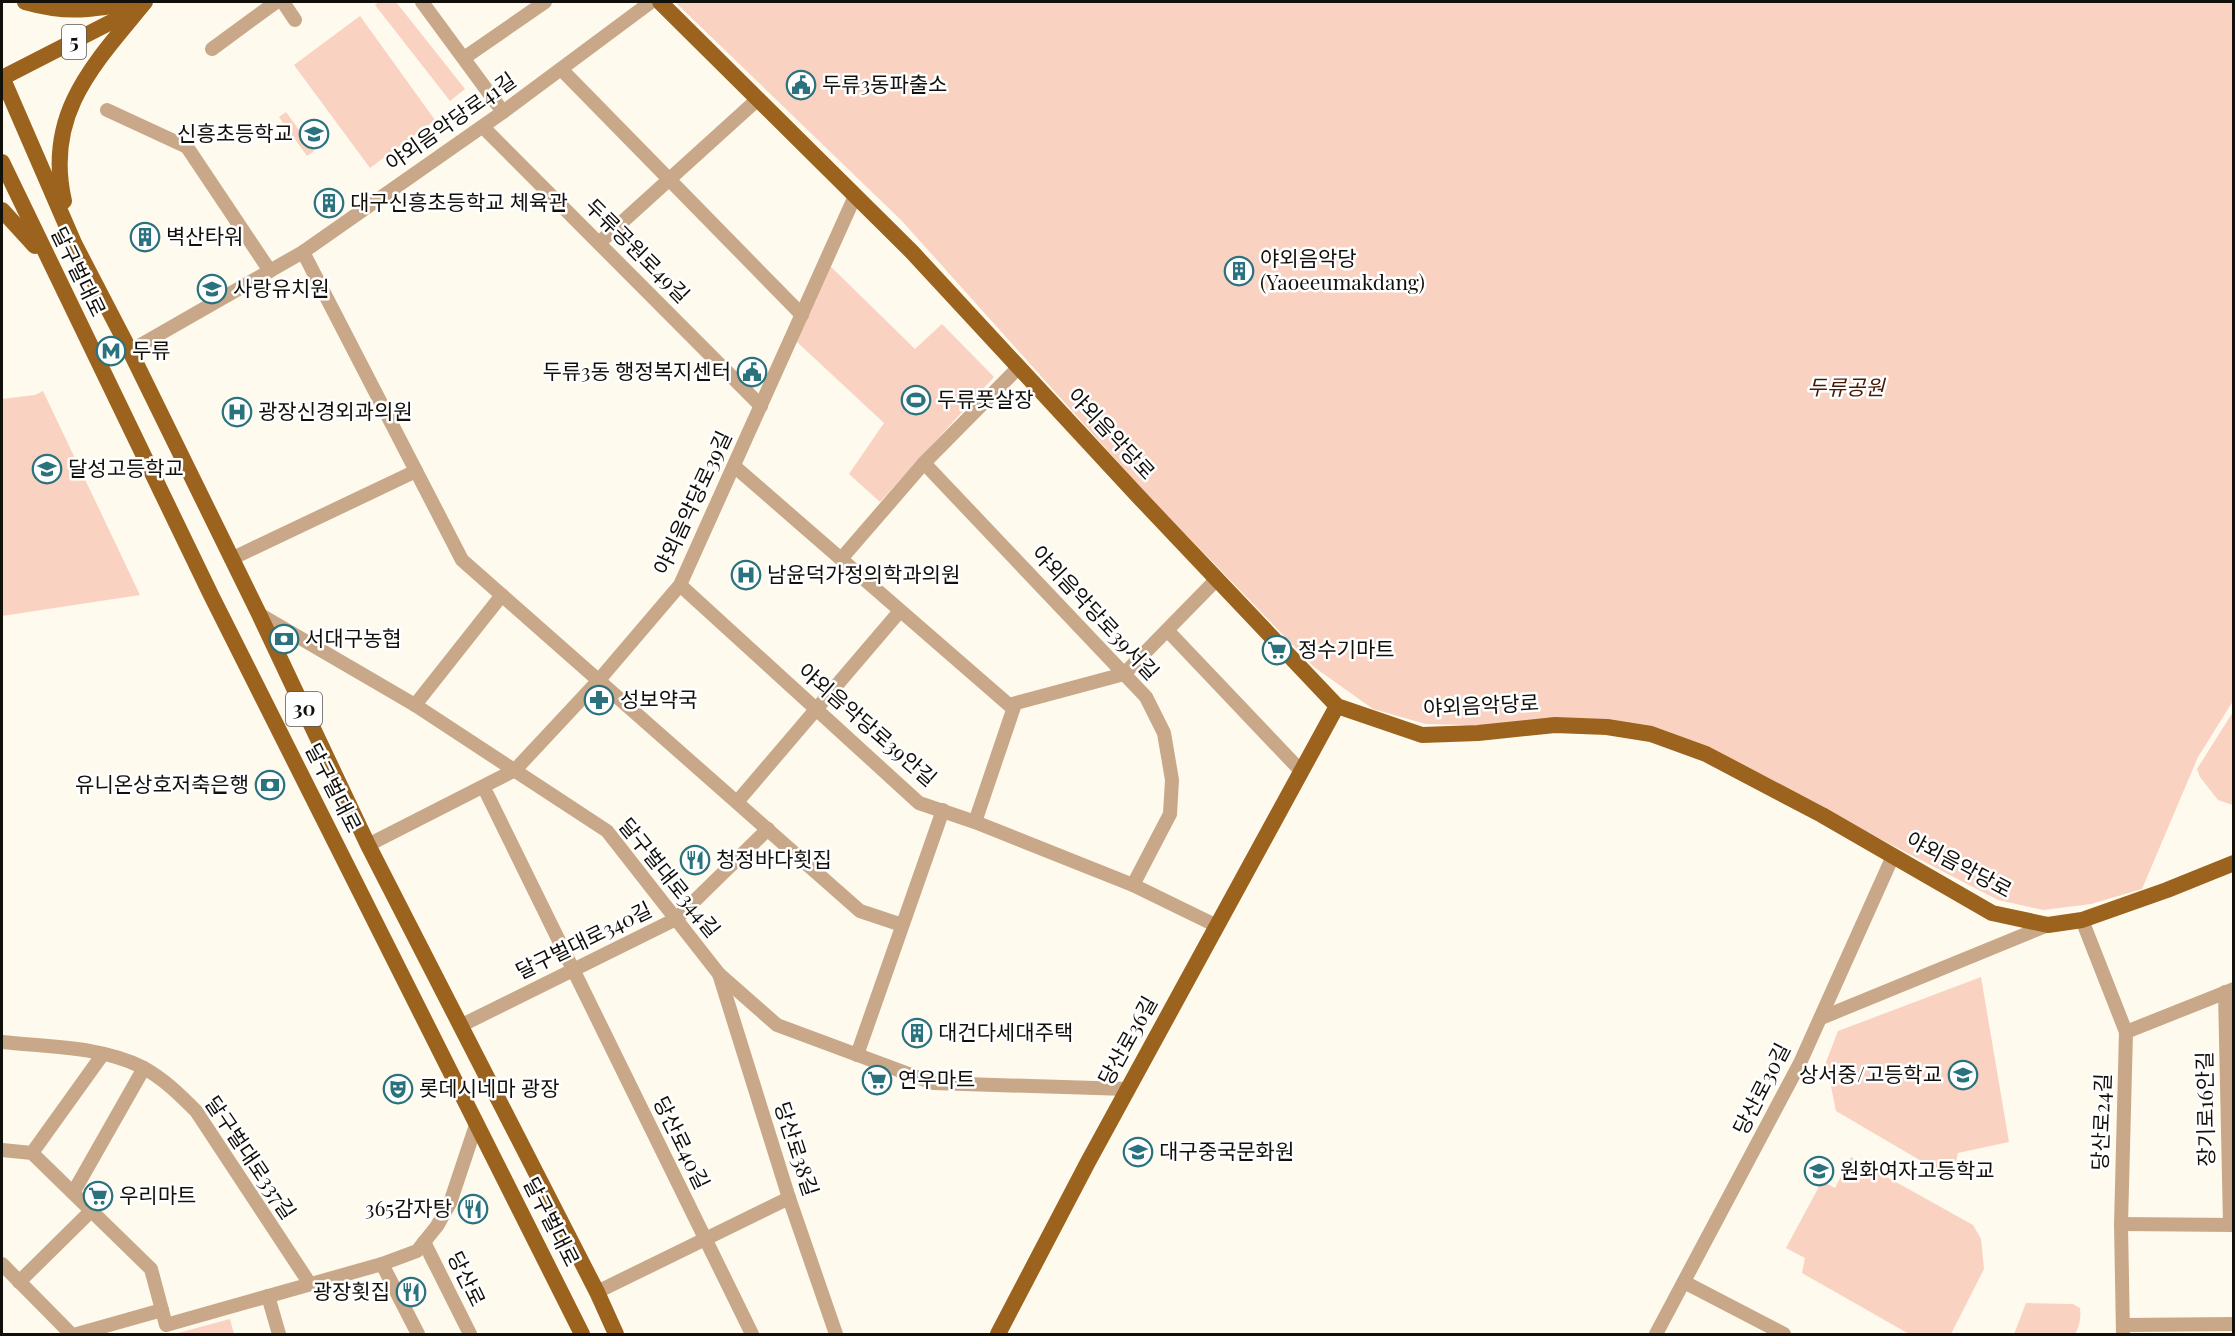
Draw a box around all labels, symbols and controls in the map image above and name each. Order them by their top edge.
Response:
road number: 5 [62,25,86,59]
street label: 야외음악당로41길 [379,65,521,176]
public building icon: 두류3동파출소 [785,69,817,101]
place label: 두류3동파출소 [822,69,947,97]
place label: 신흥초등학교 [177,118,293,146]
school or university icon: 신흥초등학교 [298,118,330,150]
building icon: 대구신흥초등학교 체육관 [313,187,345,219]
place label: 대구신흥초등학교 체육관 [350,187,568,215]
street label: 두류공원로49길 [580,191,697,308]
building icon: 벽산타워 [129,221,161,253]
place label: 벽산타워 [166,221,243,249]
street label: 달구벌대로 [46,222,114,321]
place label: 야외음악당 (Yaoeeumakdang) [1260,243,1425,295]
building icon: 야외음악당 (Yaoeeumakdang) [1223,255,1255,287]
school or university icon: 사랑유치원 [196,273,228,305]
place label: 사랑유치원 [233,273,330,301]
metro station icon: 두류 [95,335,127,367]
place label: 두류 [132,335,171,363]
place label: 두류3동 행정복지센터 [542,356,731,384]
public building icon: 두류3동 행정복지센터 [736,356,768,388]
park label: 두류공원 [1807,372,1886,400]
street label: 야외음악당로 [1063,381,1162,485]
sports icon: 두류풋살장 [900,384,932,416]
place label: 두류풋살장 [937,384,1034,412]
hospital icon: 광장신경외과의원 [221,396,253,428]
place label: 광장신경외과의원 [258,396,413,424]
street label: 야외음악당로39길 [646,426,737,578]
school or university icon: 달성고등학교 [31,453,63,485]
place label: 달성고등학교 [68,453,184,481]
street label: 야외음악당로39서길 [1027,538,1166,685]
hospital icon: 남윤덕가정의학과의원 [730,559,762,591]
place label: 남윤덕가정의학과의원 [767,559,960,587]
bank icon: 서대구농협 [268,623,300,655]
place label: 서대구농협 [305,623,402,651]
supermarket icon: 정수기마트 [1261,634,1293,666]
place label: 정수기마트 [1298,634,1395,662]
street label: 야외음악당로39안길 [793,656,943,791]
pharmacy icon: 성보약국 [583,684,615,716]
place label: 성보약국 [620,684,697,712]
street label: 야외음악당로 [1422,687,1540,721]
road number: 30 [286,692,322,726]
street label: 달구벌대로 [300,738,369,836]
place label: 유니온상호저축은행 [75,769,249,797]
bank icon: 유니온상호저축은행 [254,769,286,801]
street label: 달구벌대로344길 [614,811,727,942]
street label: 야외음악당로 [1902,824,2018,903]
restaurant icon: 청정바다횟집 [679,844,711,876]
place label: 청정바다횟집 [716,844,832,872]
street label: 달구벌대로340길 [510,894,656,984]
street label: 당산로36길 [1090,991,1162,1090]
building icon: 대건다세대주택 [901,1017,933,1049]
place label: 대건다세대주택 [938,1017,1073,1045]
street label: 당산로30길 [1725,1037,1795,1139]
street label: 장기로16안길 [2189,1051,2219,1167]
place label: 상서중/고등학교 [1799,1059,1942,1087]
school or university icon: 상서중/고등학교 [1947,1059,1979,1091]
supermarket icon: 연우마트 [861,1064,893,1096]
place label: 연우마트 [898,1064,975,1092]
theatre icon: 롯데시네마 광장 [382,1073,414,1105]
place label: 롯데시네마 광장 [419,1073,559,1101]
street label: 당산로24길 [2084,1073,2116,1171]
street label: 달구벌대로337길 [200,1090,303,1224]
street label: 당산로40길 [648,1091,717,1193]
street label: 당산로38길 [769,1098,826,1199]
school or university icon: 대구중국문화원 [1122,1136,1154,1168]
place label: 대구중국문화원 [1159,1136,1294,1164]
school or university icon: 원화여자고등학교 [1803,1155,1835,1187]
place label: 원화여자고등학교 [1840,1155,1995,1183]
street label: 달구벌대로 [518,1172,587,1270]
supermarket icon: 우리마트 [82,1180,114,1212]
place label: 우리마트 [119,1180,196,1208]
place label: 365감자탕 [365,1193,452,1221]
restaurant icon: 365감자탕 [457,1193,489,1225]
street label: 당산로 [443,1246,493,1310]
place label: 광장횟집 [313,1276,390,1304]
restaurant icon: 광장횟집 [395,1276,427,1308]

